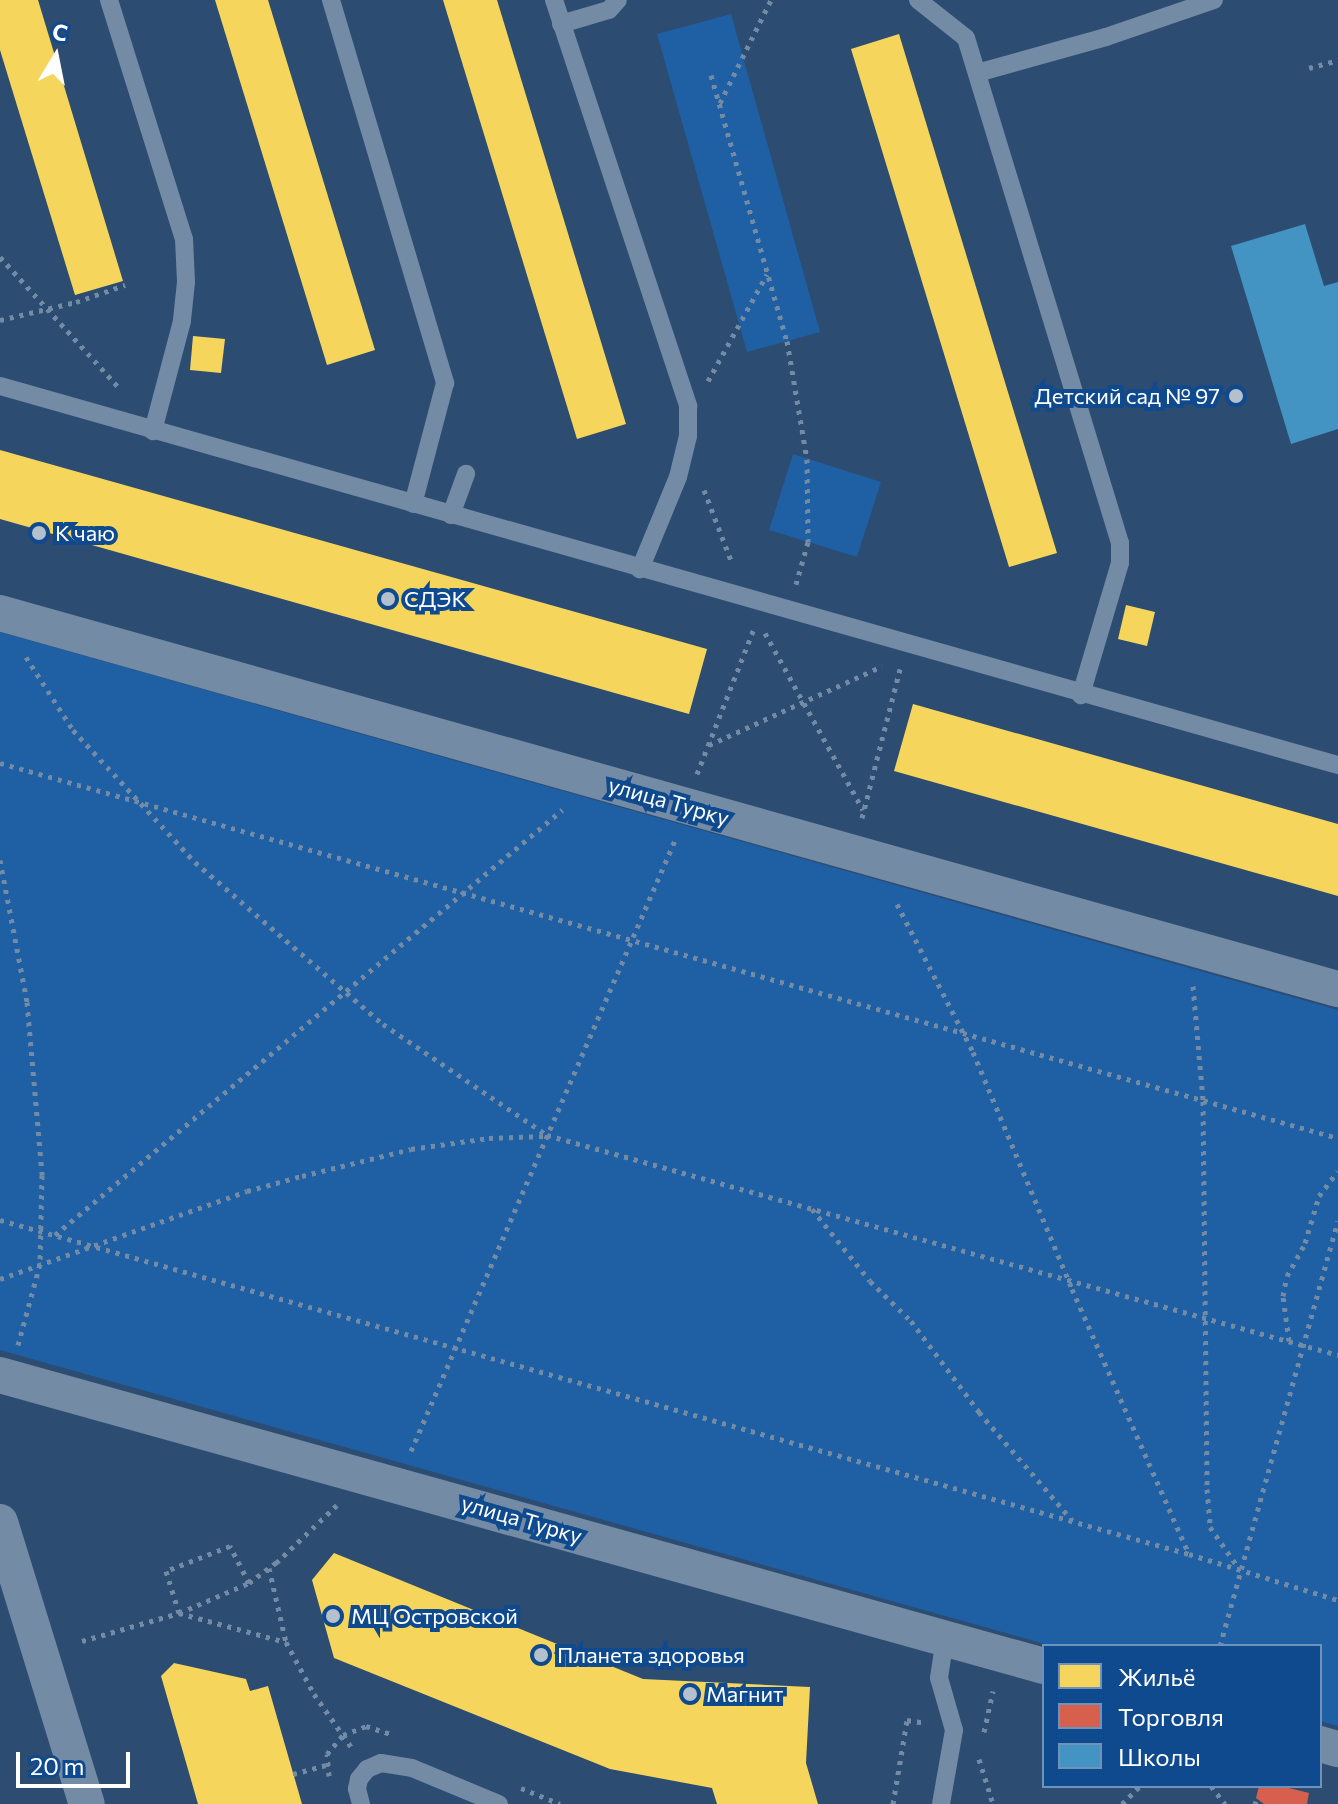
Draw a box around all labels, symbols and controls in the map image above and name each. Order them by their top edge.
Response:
north arrow [16,16,96,96]
text: С [50,17,70,46]
place label: Детский сад № 97 [1035,383,1220,409]
marker: Детский сад № 97 [1227,387,1245,405]
place label: К чаю [55,520,115,546]
marker: К чаю [30,524,48,542]
place label: СДЭК [404,586,466,612]
marker: СДЭК [379,590,397,608]
street label: улица Турку [606,771,732,831]
street label: улица Турку [459,1489,585,1549]
place label: МЦ Островской [351,1603,518,1629]
marker: МЦ Островской [322,1605,344,1627]
place label: Планета здоровья [557,1642,745,1668]
legend [1042,1644,1322,1788]
marker: Планета здоровья [532,1646,550,1664]
text: Жильё [1118,1662,1195,1691]
place label: Магнит [706,1681,783,1707]
marker: Магнит [681,1685,699,1703]
text: Торговля [1118,1702,1224,1731]
scale bar [20,1736,134,1786]
text: Школы [1118,1742,1201,1771]
text: 20 m [30,1751,84,1780]

